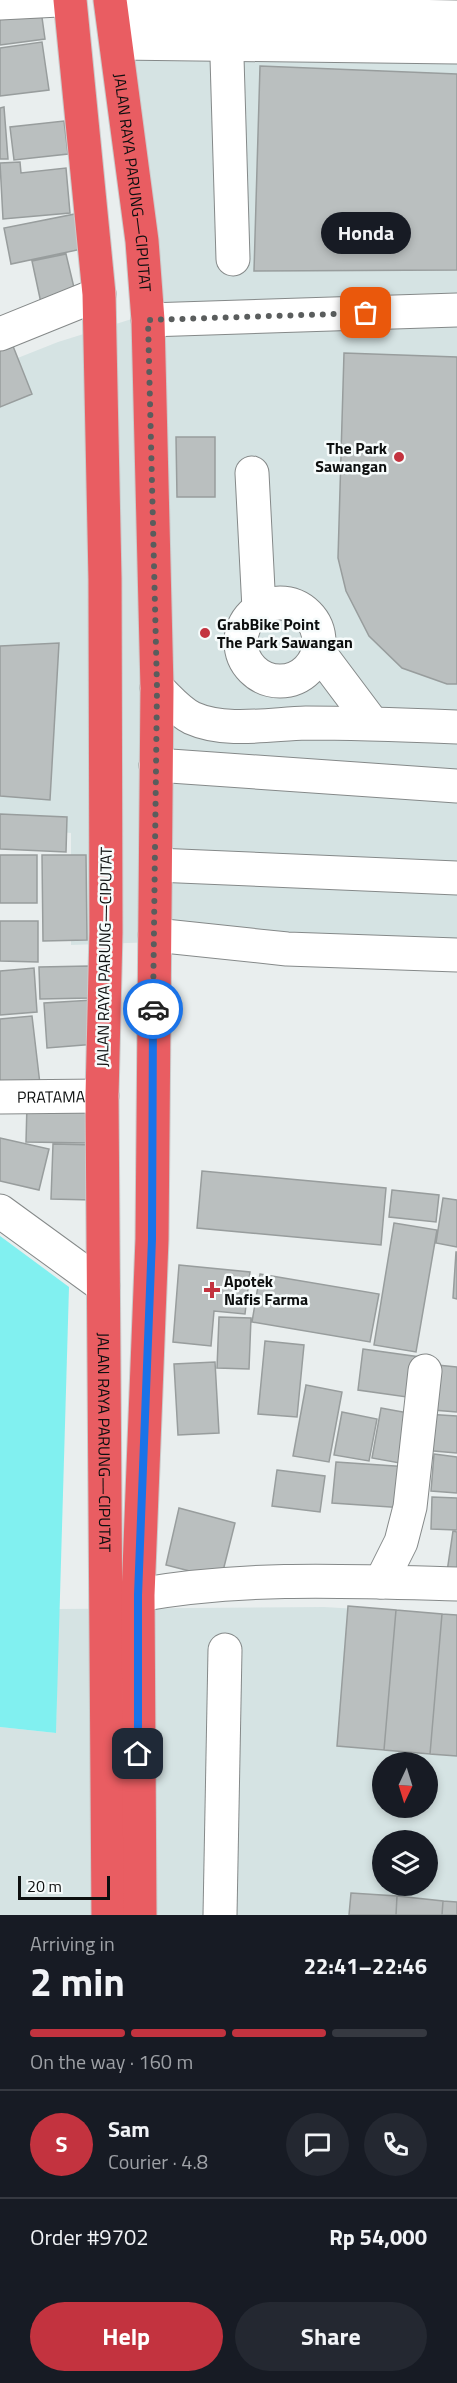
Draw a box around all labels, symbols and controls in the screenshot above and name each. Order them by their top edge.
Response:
street label: JALAN RAYA PARUNG—CIPUTAT [108,72,158,293]
callout: Honda [321,211,411,253]
text: Honda [338,217,394,248]
pin [340,287,391,338]
icon: bag [349,296,382,329]
place label: The Park Sawangan [315,436,388,478]
marker: The Park Sawangan [392,450,406,464]
place label: GrabBike Point The Park Sawangan [217,612,353,654]
marker: GrabBike Point The Park Sawangan [198,626,212,640]
street label: JALAN RAYA PARUNG—CIPUTAT [90,846,118,1067]
courier [123,979,183,1039]
icon: car [137,993,170,1026]
street label: PRATAMA [17,1084,86,1109]
place label: Apotek Nafis Farma [224,1269,308,1311]
marker: Apotek Nafis Farma [205,1283,219,1297]
street label: JALAN RAYA PARUNG—CIPUTAT [92,1332,117,1553]
pin [112,1728,163,1779]
icon: home [121,1737,154,1770]
north arrow [372,1752,438,1818]
map controls [372,1752,438,1896]
button: layers [372,1830,438,1896]
scale bar [18,1873,110,1900]
text: 20 m [27,1874,62,1898]
text: Arriving in [30,1928,115,1959]
text: 22:41–22:46 [304,1949,427,1983]
text: 2 min [30,1952,125,2011]
text: On the way · 160 m [30,2046,193,2077]
text: Sam [108,2112,150,2146]
button: chat [286,2113,349,2176]
button: phone [364,2113,427,2176]
text: S [56,2127,67,2161]
text: Courier · 4.8 [108,2146,208,2177]
text: Order #9702 [30,2220,149,2254]
text: Rp 54,000 [329,2220,427,2254]
button: Help [30,2302,223,2371]
button: Share [235,2302,427,2371]

